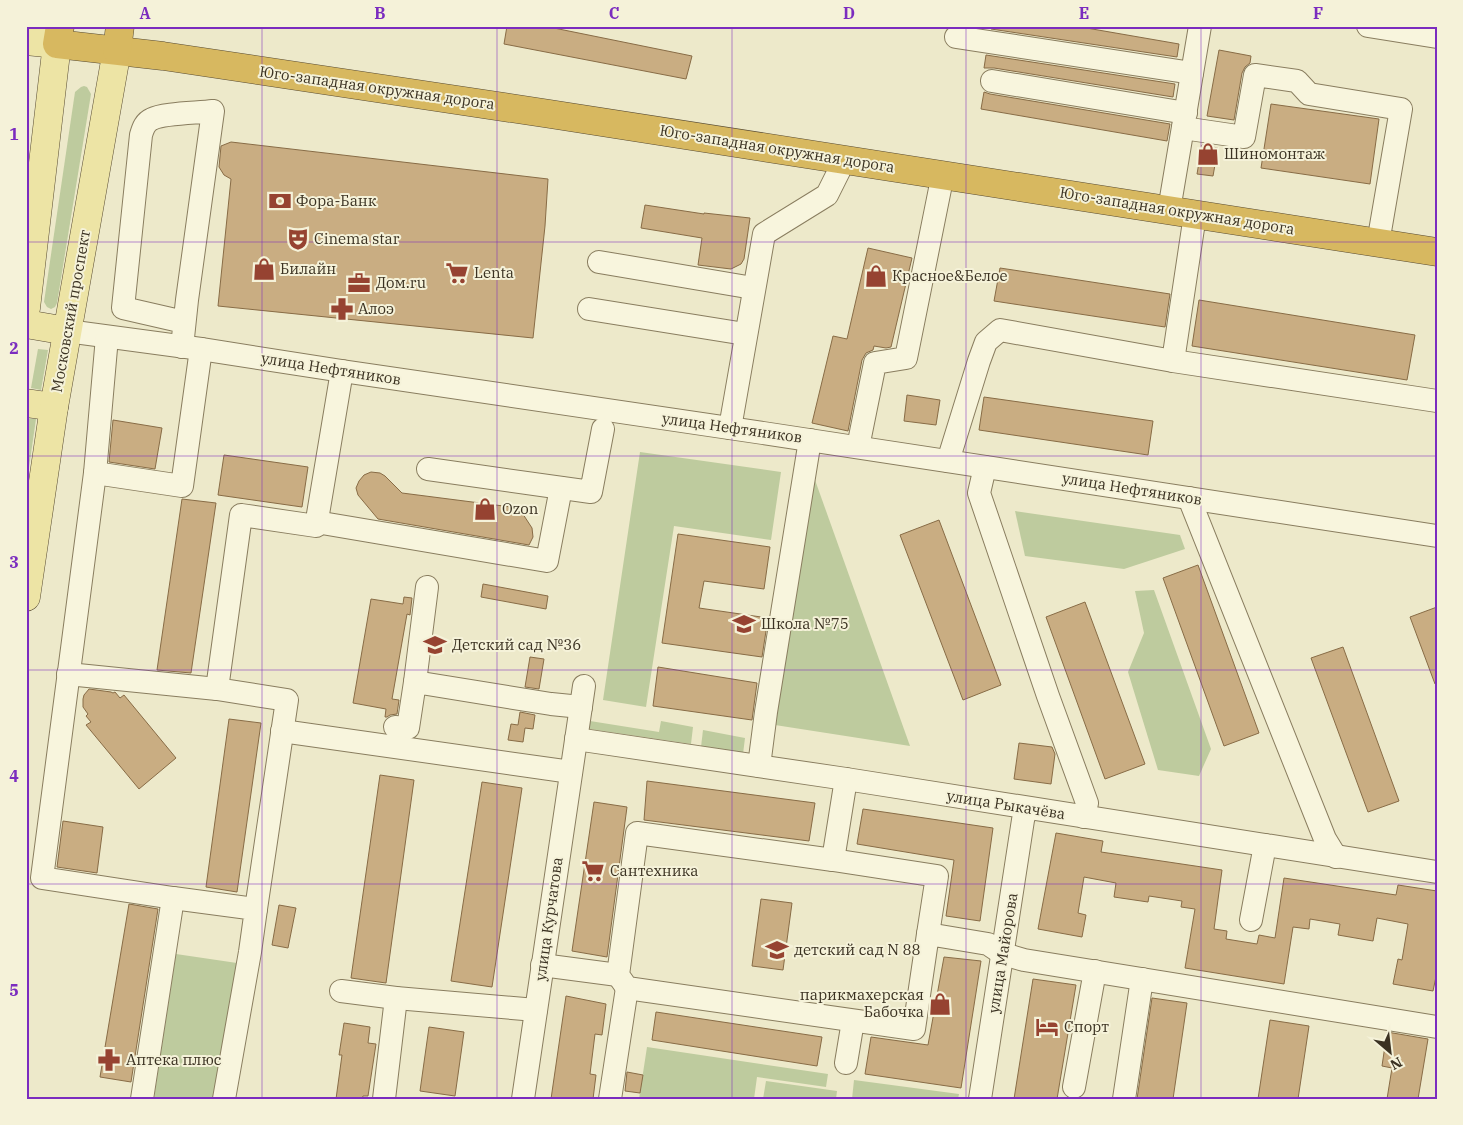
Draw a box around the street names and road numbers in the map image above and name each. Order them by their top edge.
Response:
street label: Юго-западная окружная дорога [258,62,496,113]
street label: Юго-западная окружная дорога [658,121,896,176]
street label: Юго-западная окружная дорога [1058,183,1296,238]
street label: Московский проспект [47,228,94,394]
street label: улица Нефтяников [260,348,402,389]
street label: улица Нефтяников [661,408,803,447]
street label: улица Нефтяников [1061,468,1203,509]
street label: улица Рыкачёва [945,786,1067,823]
street label: улица Курчатова [530,856,567,982]
street label: улица Майорова [984,891,1021,1015]

